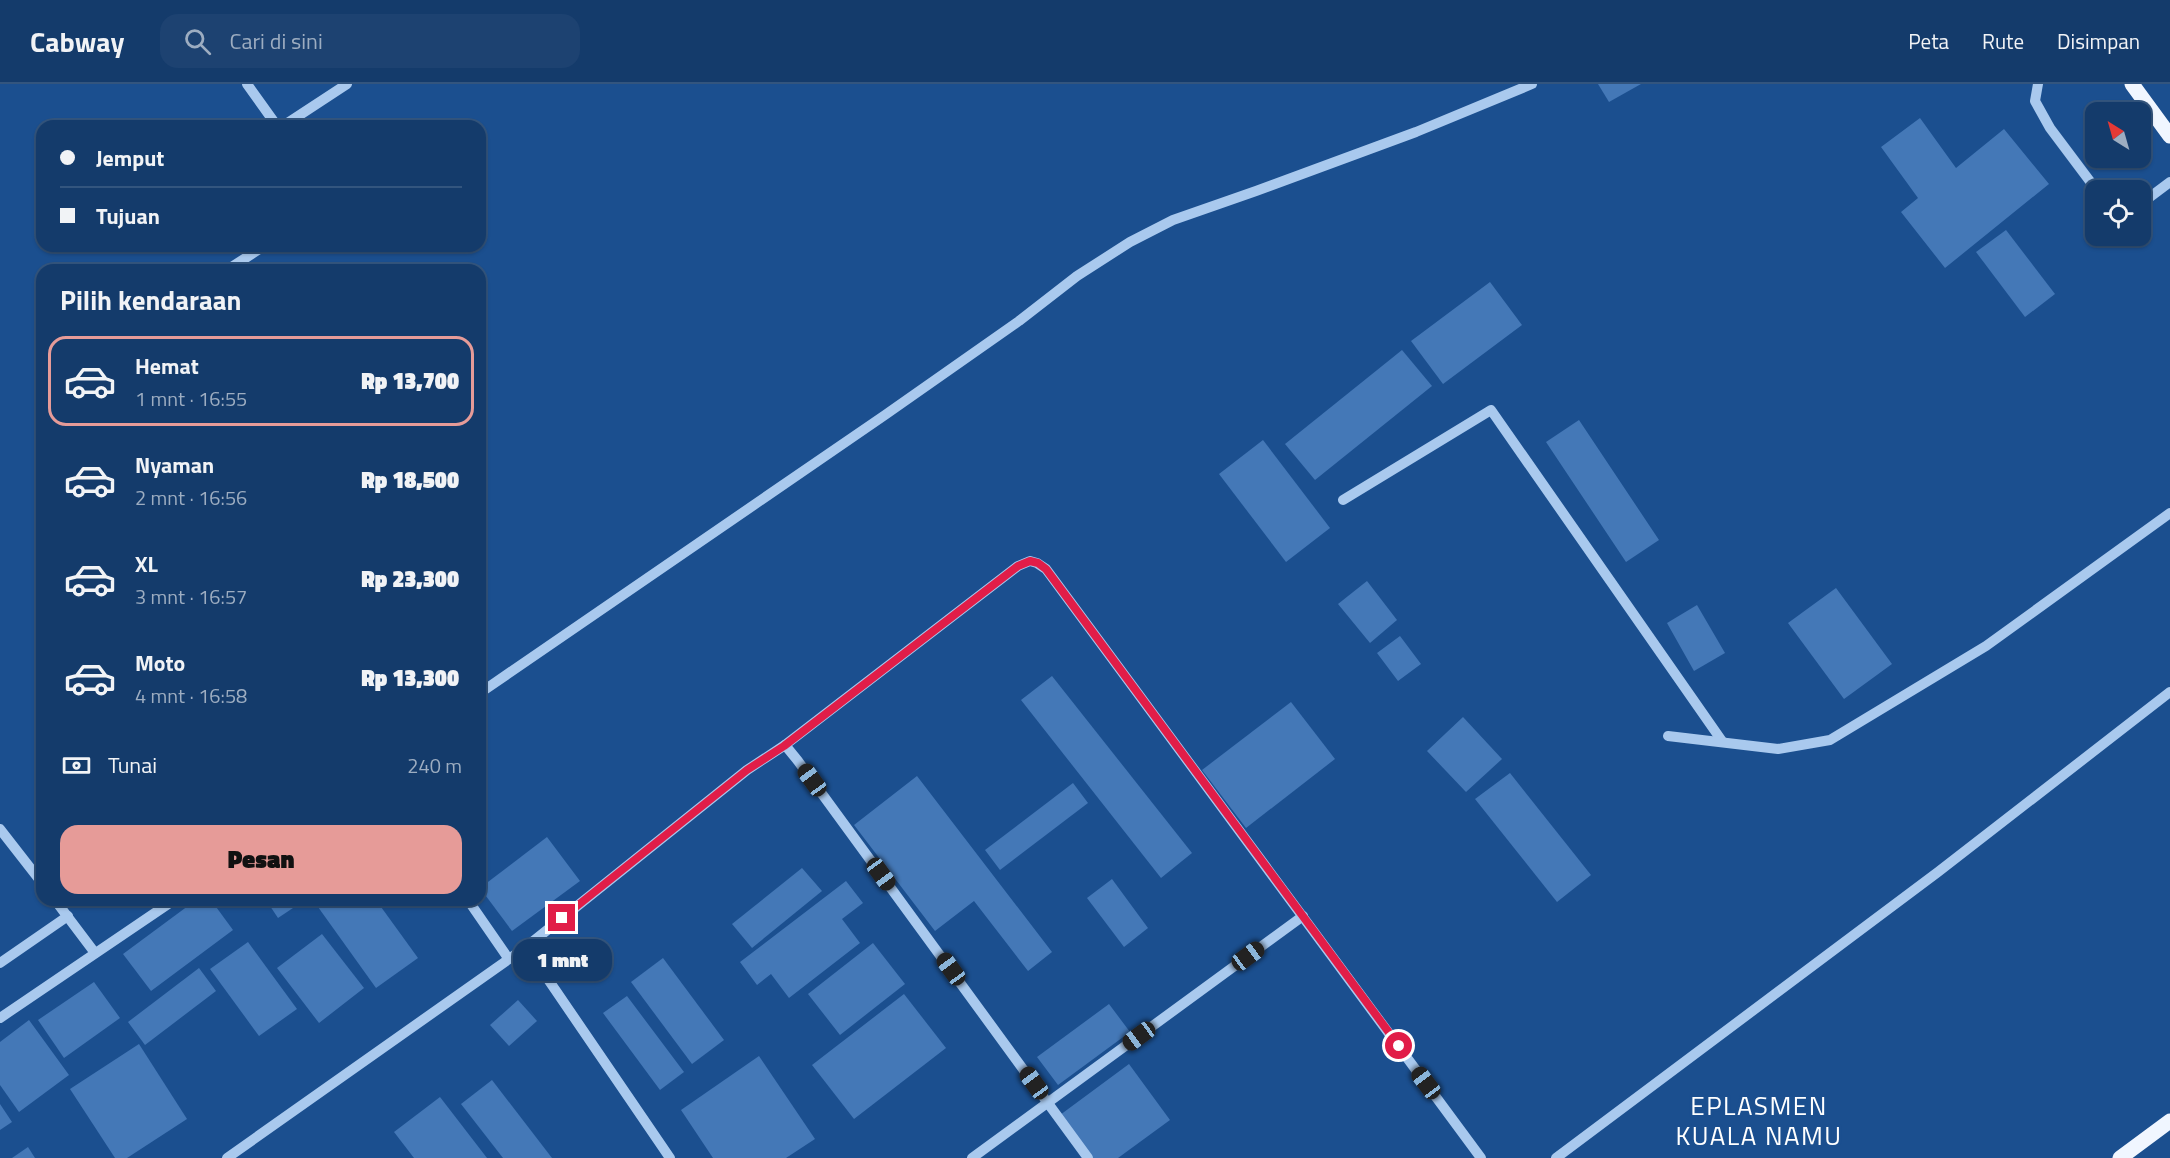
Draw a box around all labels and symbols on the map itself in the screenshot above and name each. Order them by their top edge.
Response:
north arrow [2085,102,2151,168]
car [794,760,830,800]
car [863,854,899,894]
route end [548,904,575,931]
car [1228,938,1268,974]
callout: 1 mnt [512,939,612,981]
car [933,949,969,989]
car [1119,1018,1159,1054]
route start [1385,1032,1412,1059]
car [1016,1063,1052,1103]
car [1408,1063,1444,1103]
district label: EPLASMEN KUALA NAMU [1675,1086,1843,1155]

